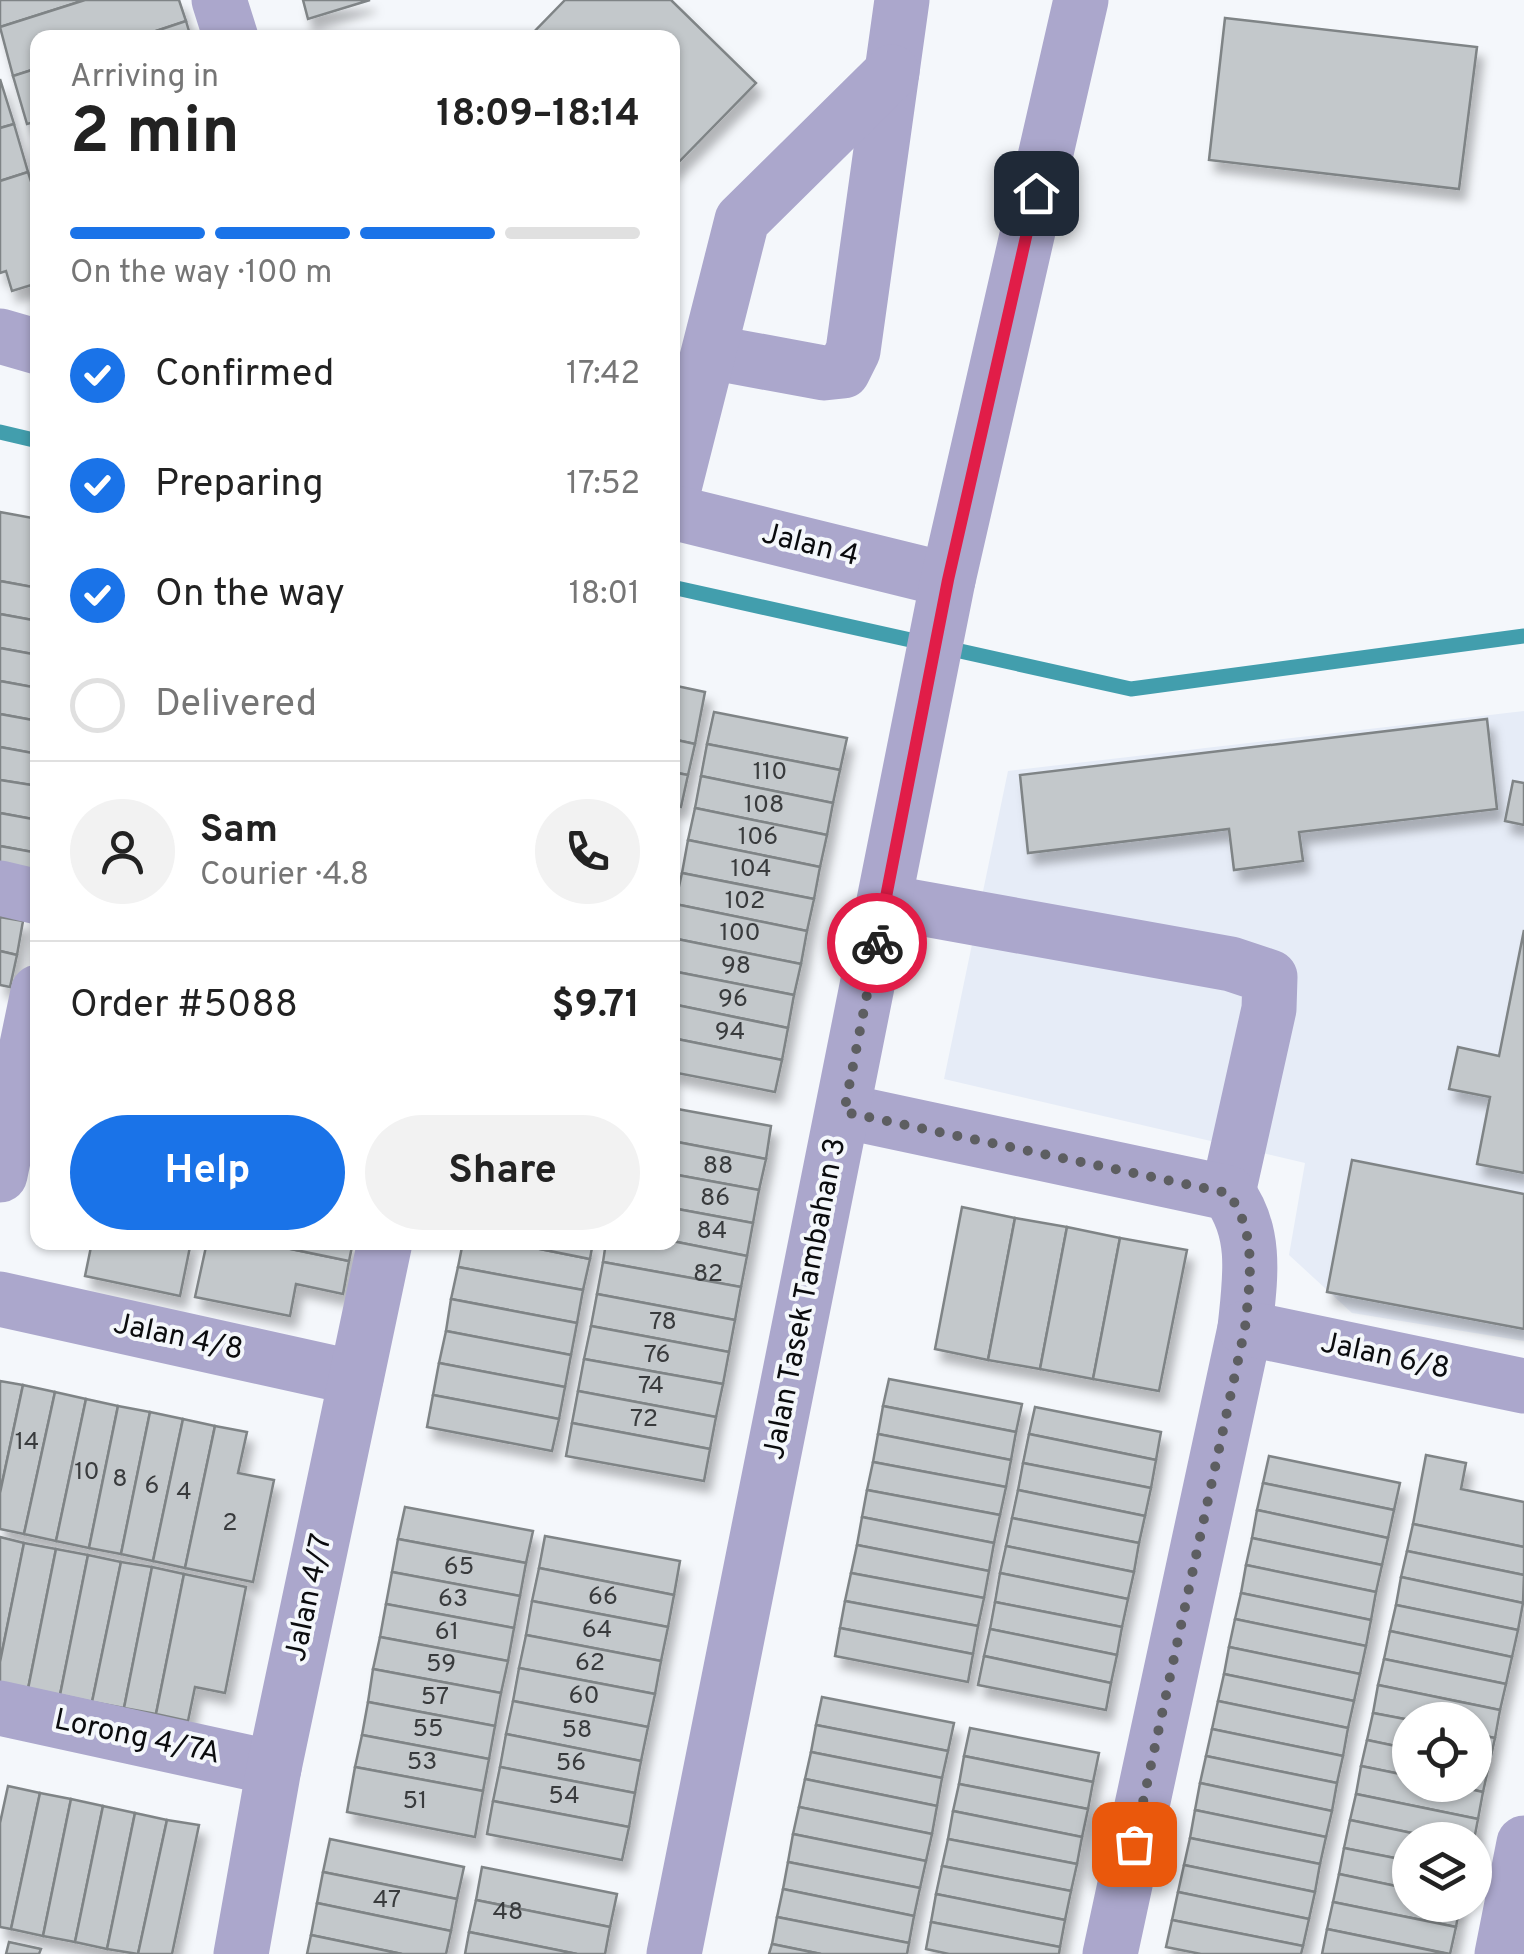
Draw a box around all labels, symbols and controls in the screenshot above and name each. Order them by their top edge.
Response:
text: Arriving in [70,58,219,98]
text: 18:09–18:14 [436,91,640,140]
text: 2 min [70,94,240,176]
pin [994,151,1079,236]
icon: home [1009,166,1064,221]
text: On the way · 100 m [70,254,332,294]
icon: check [70,348,125,403]
text: Confirmed [155,351,334,400]
text: 17:42 [566,355,640,395]
icon: check [70,458,125,513]
text: Preparing [155,461,324,510]
text: 17:52 [566,465,640,505]
street label: Jalan 4 [758,516,862,576]
icon: check [70,568,125,623]
text: On the way [155,571,345,620]
text: 18:01 [569,575,640,615]
text: Delivered [155,681,317,730]
house number: 110 [753,757,787,789]
house number: 108 [744,790,784,822]
button: person [70,799,175,904]
button: phone [535,799,640,904]
text: Sam [200,807,278,856]
house number: 106 [738,822,778,854]
house number: 104 [731,854,771,886]
text: Courier · 4.8 [200,856,369,896]
house number: 102 [725,886,765,918]
courier [827,893,927,993]
icon: bike [850,916,905,971]
house number: 100 [719,918,761,950]
house number: 98 [721,951,751,983]
text: Order #5088 [70,982,298,1031]
text: $9.71 [551,982,640,1031]
house number: 96 [718,984,748,1016]
house number: 94 [715,1017,745,1049]
button: Help [70,1115,345,1230]
button: Share [365,1115,640,1230]
street label: Jalan Tasek Tambahan 3 [757,1135,855,1463]
house number: 88 [703,1151,733,1183]
house number: 86 [700,1183,730,1215]
house number: 84 [697,1216,727,1248]
house number: 82 [693,1259,723,1291]
street label: Jalan 4/8 [110,1306,246,1370]
house number: 78 [649,1307,677,1339]
street label: Jalan 6/8 [1317,1325,1453,1389]
house number: 76 [644,1340,670,1372]
house number: 74 [638,1371,664,1403]
house number: 72 [630,1404,658,1436]
house number: 14 [15,1427,39,1459]
house number: 10 [74,1457,100,1489]
house number: 8 [112,1464,128,1496]
house number: 6 [145,1471,159,1503]
house number: 4 [176,1477,192,1509]
house number: 2 [222,1508,238,1540]
street label: Jalan 4/7 [278,1531,342,1665]
house number: 65 [444,1552,474,1584]
house number: 66 [588,1582,618,1614]
house number: 63 [438,1584,468,1616]
house number: 64 [582,1615,612,1647]
house number: 61 [435,1617,459,1649]
house number: 62 [575,1648,605,1680]
house number: 59 [426,1649,456,1681]
house number: 60 [569,1681,599,1713]
house number: 57 [421,1682,449,1714]
street label: Lorong 4/7A [51,1702,223,1774]
map controls [1392,1702,1492,1922]
button: locate [1392,1702,1492,1802]
house number: 55 [412,1714,444,1746]
house number: 58 [562,1715,592,1747]
house number: 53 [407,1747,437,1779]
house number: 56 [556,1748,586,1780]
house number: 54 [548,1781,580,1813]
house number: 51 [403,1786,427,1818]
pin [1092,1802,1177,1887]
icon: bag [1107,1817,1162,1872]
button: layers [1392,1822,1492,1922]
house number: 47 [373,1885,401,1917]
house number: 48 [493,1897,523,1929]

